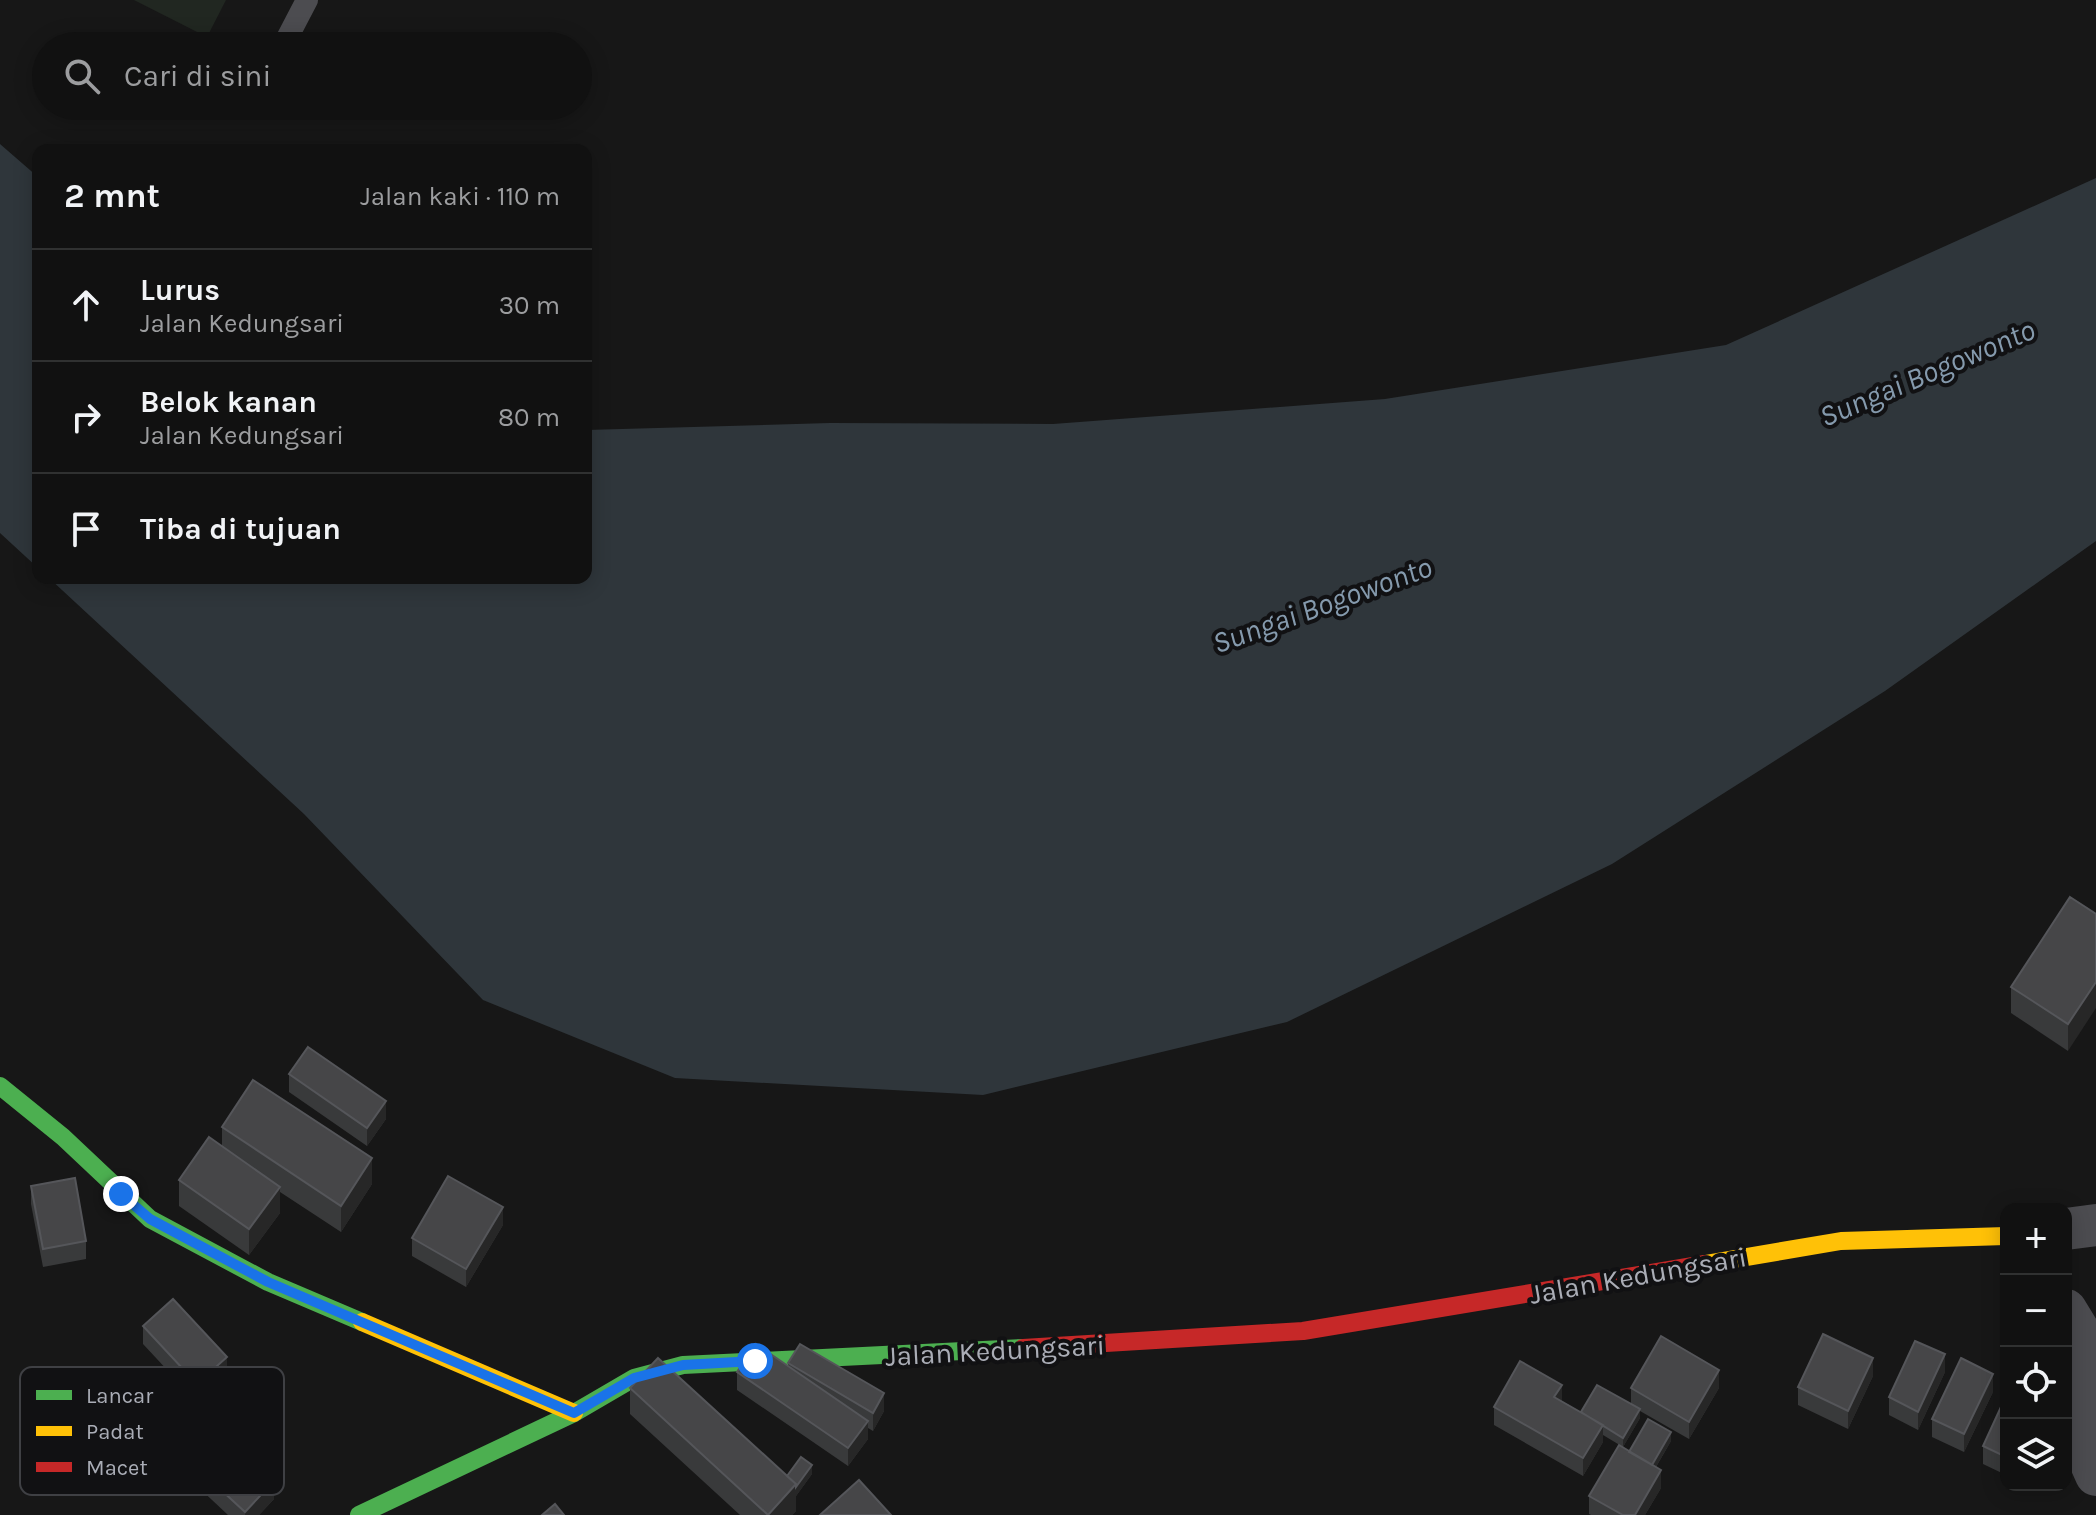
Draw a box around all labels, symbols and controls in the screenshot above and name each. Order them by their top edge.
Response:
search box [32,32,592,120]
icon: search [60,54,104,98]
text: Cari di sini [124,58,271,94]
text: 2 mnt [64,176,160,216]
text: Jalan kaki · 110 m [360,181,560,212]
text: Lurus [140,272,220,308]
icon: ahead [64,283,108,327]
text: 30 m [499,290,560,321]
text: Jalan Kedungsari [140,308,344,339]
water label: Sungai Bogowonto [1814,311,2040,435]
text: Belok kanan [140,384,317,420]
icon: right [64,395,108,439]
text: 80 m [498,402,560,433]
text: Jalan Kedungsari [140,420,344,451]
icon: arrive [64,507,108,551]
text: Tiba di tujuan [140,511,341,547]
water label: Sungai Bogowonto [1207,549,1437,661]
route end [103,1176,139,1212]
map controls [2000,1203,2072,1491]
button: + [2000,1203,2072,1275]
street label: Jalan Kedungsari [1527,1240,1749,1311]
button: − [2000,1275,2072,1347]
street label: Jalan Kedungsari [884,1328,1106,1373]
route start [737,1343,773,1379]
button: locate [2000,1347,2072,1419]
legend [20,1367,284,1495]
text: Lancar [86,1383,153,1409]
text: Padat [86,1419,144,1445]
button: layers [2000,1419,2072,1491]
text: Macet [86,1455,148,1481]

